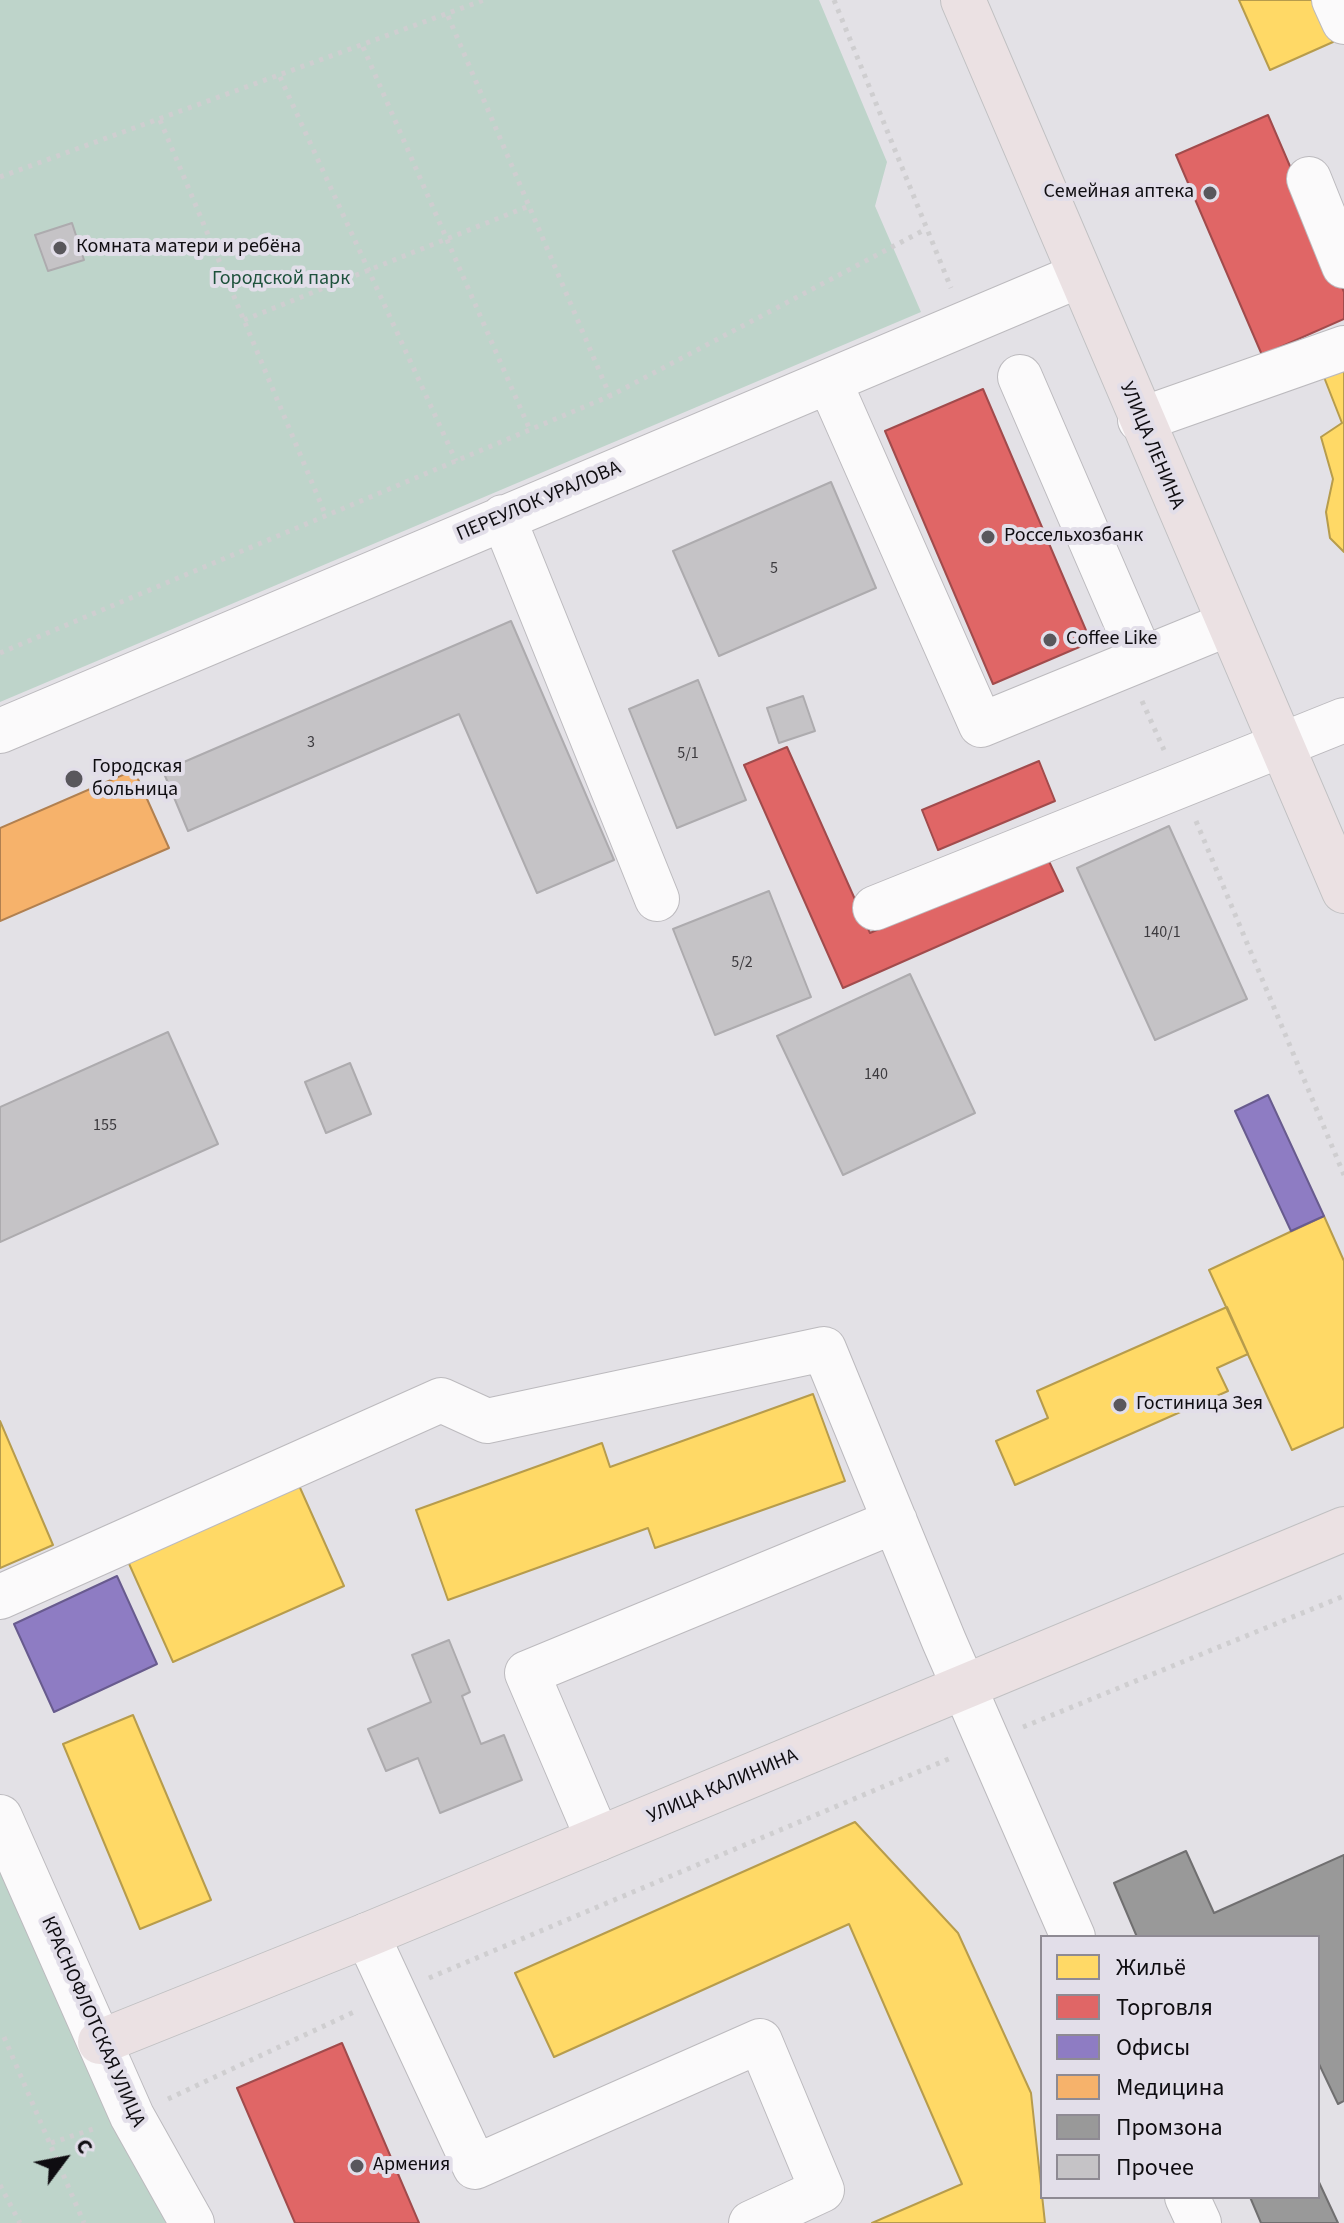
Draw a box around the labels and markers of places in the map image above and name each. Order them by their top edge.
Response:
place label: Семейная аптека [1043,181,1194,205]
marker: Семейная аптека [1201,184,1219,202]
place label: Комната матери и ребёна [76,236,301,260]
marker: Комната матери и ребёна [51,239,69,257]
place label: Россельхозбанк [1004,525,1143,549]
marker: Россельхозбанк [979,528,997,546]
place label: Coffee Like [1066,628,1157,652]
marker: Coffee Like [1041,631,1059,649]
place label: Городская больница [92,756,182,803]
marker: Городская больница [63,768,85,790]
place label: Гостиница Зея [1136,1393,1263,1417]
marker: Гостиница Зея [1111,1396,1129,1414]
place label: Армения [373,2154,450,2178]
marker: Армения [348,2157,366,2175]

